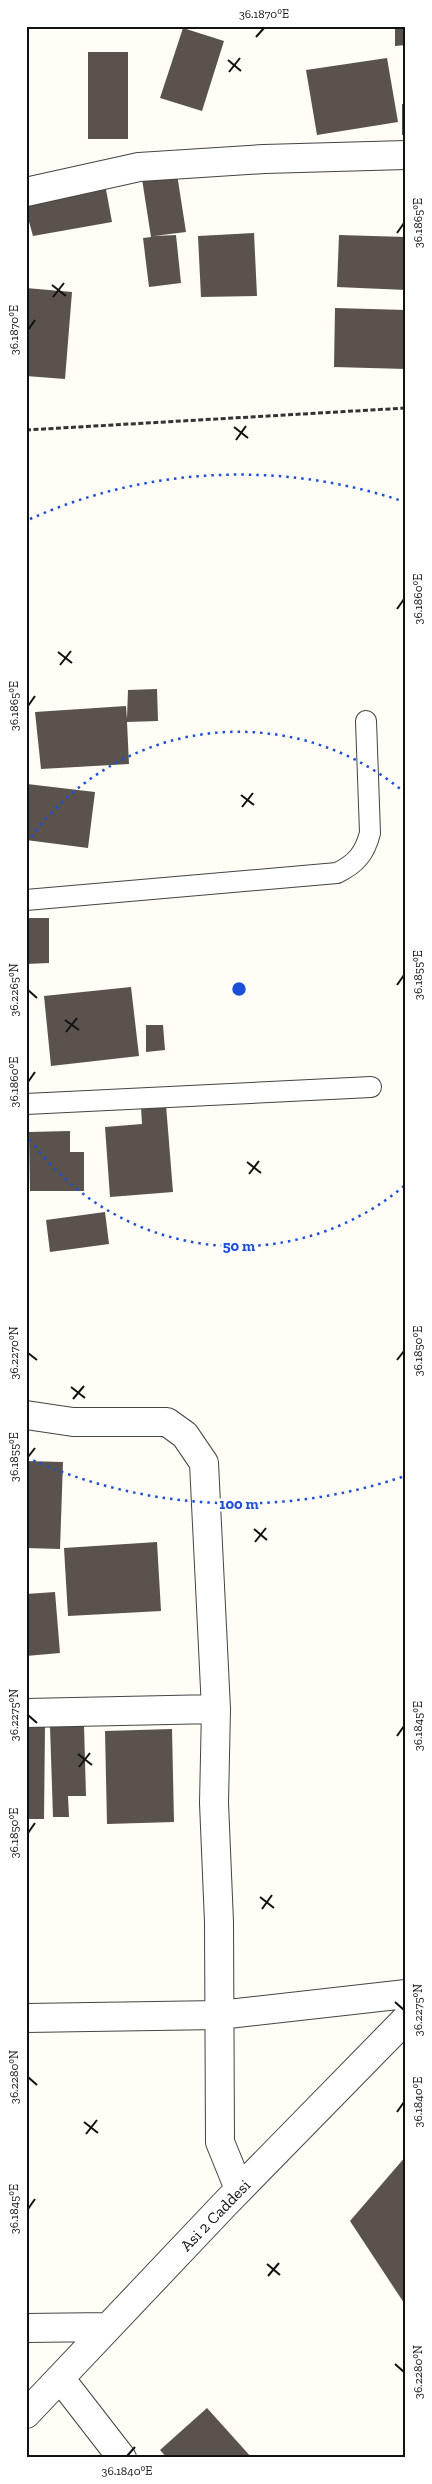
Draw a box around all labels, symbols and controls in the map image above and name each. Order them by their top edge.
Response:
text: 36.1870°E [239,7,289,21]
text: 36.1865°E [411,198,425,248]
text: 36.1870°E [7,305,21,355]
text: 36.1860°E [411,574,425,624]
text: 36.1865°E [7,681,21,731]
text: 36.1855°E [411,950,425,1000]
text: 36.2265°N [7,963,21,1017]
centre of rings [230,980,248,998]
text: 36.1860°E [7,1057,21,1107]
text: 50 m [223,1237,255,1255]
text: 36.2270°N [7,1326,21,1380]
text: 36.1850°E [411,1326,425,1376]
text: 36.1855°E [7,1432,21,1482]
text: 100 m [219,1495,259,1513]
text: 36.2275°N [7,1689,21,1741]
text: 36.1845°E [411,1701,425,1751]
text: 36.1850°E [7,1808,21,1858]
text: 36.2275°N [411,1984,425,2036]
text: 36.2280°N [7,2050,21,2104]
text: 36.1840°E [411,2077,425,2127]
street label: Asi 2 Caddesi [177,2175,255,2255]
text: 36.1845°E [7,2184,21,2234]
text: 36.2280°N [411,2345,425,2399]
text: 36.1840°E [102,2464,152,2478]

